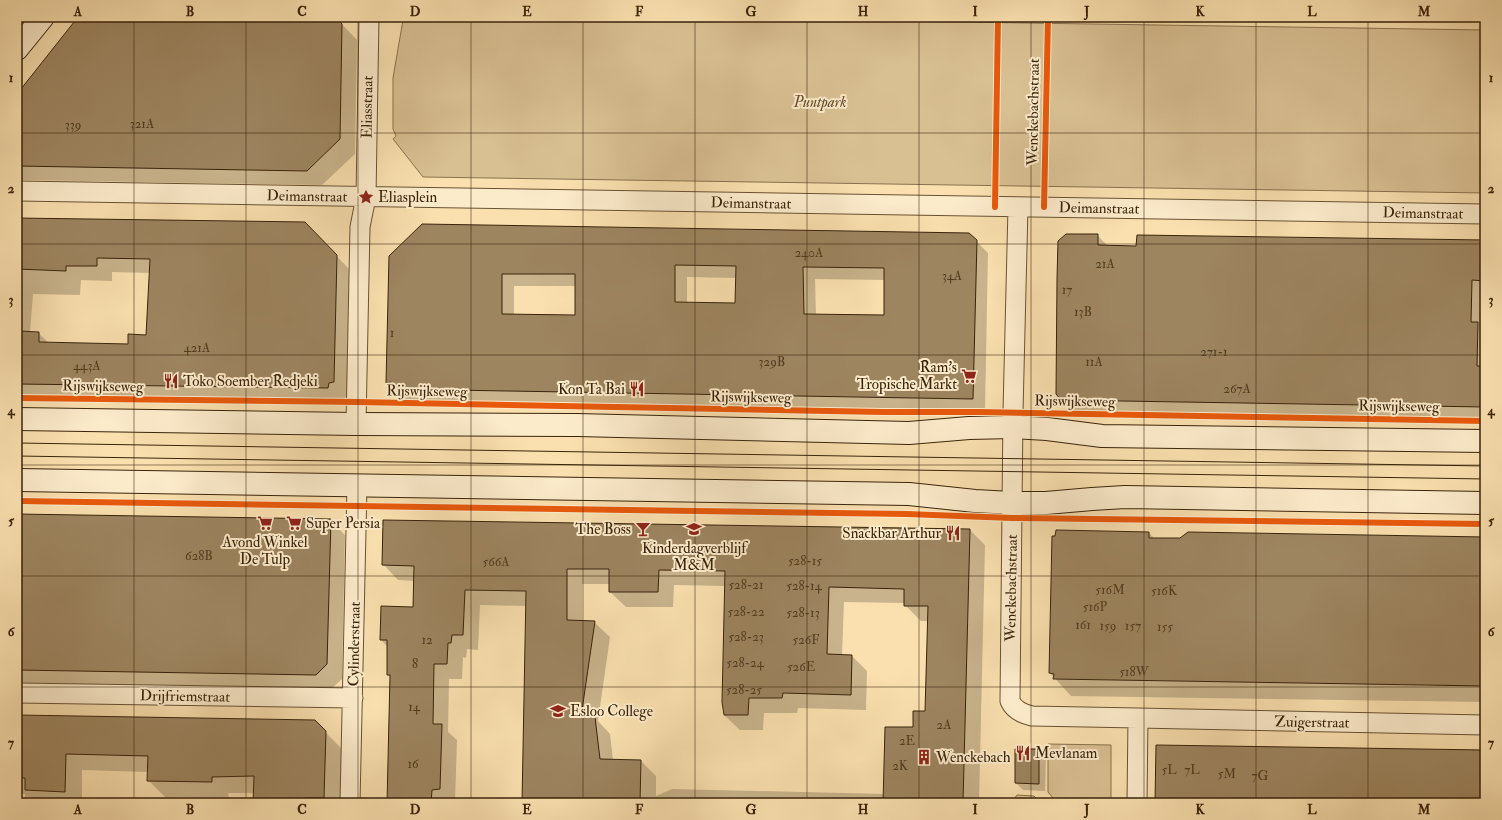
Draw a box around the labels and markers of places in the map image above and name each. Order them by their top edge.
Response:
place icon: Eliasplein [357,188,375,206]
place label: Eliasplein [378,188,437,208]
place label: Ram's Tropische Markt [857,358,957,395]
supermarket icon: Ram's Tropische Markt [960,367,978,385]
restaurant icon: Toko Soember Redjeki [162,372,180,390]
place label: Toko Soember Redjeki [183,372,318,391]
place label: Kon Ta Bai [558,380,625,399]
restaurant icon: Kon Ta Bai [628,380,646,398]
supermarket icon: Avond Winkel De Tulp [256,514,274,532]
supermarket icon: Super Persia [285,514,303,532]
place label: Super Persia [306,514,381,534]
place label: The Boss [575,520,631,539]
bar icon: The Boss [634,520,652,538]
school or university icon: Kinderdagverblijf M&M [685,520,703,538]
place label: Snackbar Arthur [842,524,941,543]
restaurant icon: Snackbar Arthur [944,524,962,542]
place label: Avond Winkel De Tulp [221,533,308,570]
place label: Kinderdagverblijf M&M [642,539,748,575]
school or university icon: Esloo College [549,702,567,720]
place label: Esloo College [570,702,653,721]
restaurant icon: Mevlanam [1014,744,1032,762]
place label: Mevlanam [1035,744,1098,763]
building icon: Wenckebach [915,748,933,766]
place label: Wenckebach [935,748,1011,767]

